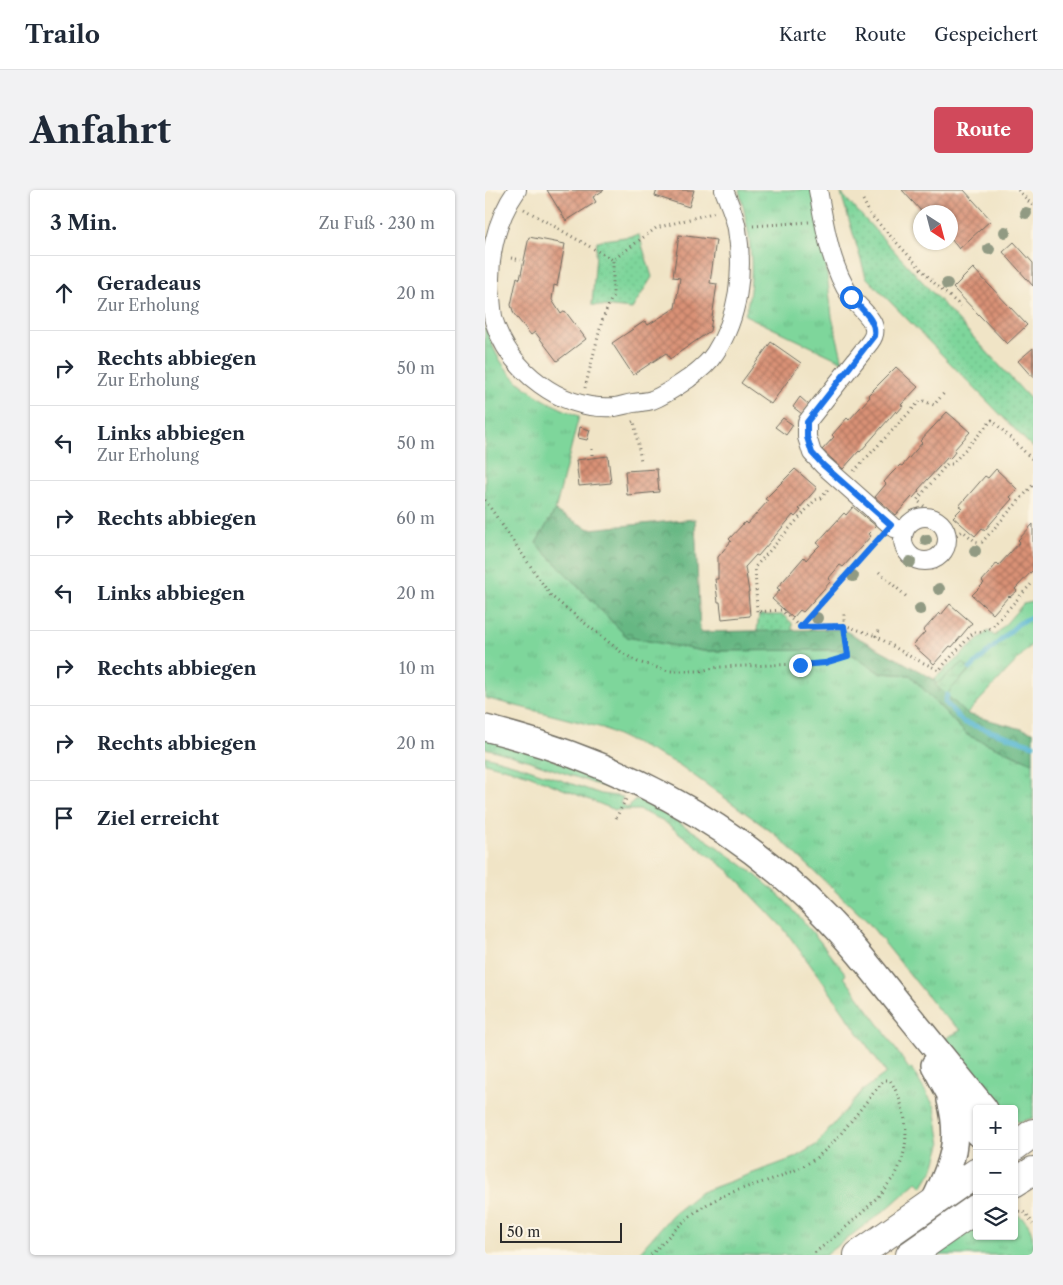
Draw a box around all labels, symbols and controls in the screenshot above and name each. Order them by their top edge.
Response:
text: Trailo [25,20,100,49]
text: Karte [779,24,827,46]
text: Route [855,24,906,46]
text: Gespeichert [934,24,1038,46]
button: Route [934,107,1033,153]
text: Anfahrt [30,109,171,152]
north arrow [913,205,958,250]
text: 3 Min. [50,210,117,235]
text: Zu Fuß · 230 m [319,213,435,233]
text: Geradeaus [97,272,201,295]
icon: ahead [50,279,78,307]
text: 20 m [396,283,435,303]
route start [840,286,863,309]
text: Zur Erholung [97,295,199,315]
text: Rechts abbiegen [97,347,257,370]
icon: right [50,354,78,382]
text: 50 m [397,358,435,378]
text: Zur Erholung [97,370,199,390]
text: Links abbiegen [97,422,245,445]
icon: left [50,429,78,457]
text: 50 m [397,433,435,453]
text: Zur Erholung [97,445,199,465]
icon: right [50,504,78,532]
text: Rechts abbiegen [97,507,257,530]
text: 60 m [396,508,435,528]
icon: left [50,579,78,607]
text: Links abbiegen [97,582,245,605]
text: 20 m [396,583,435,603]
icon: right [50,654,78,682]
route end [789,654,812,677]
text: Rechts abbiegen [97,657,257,680]
text: 10 m [399,658,435,678]
icon: right [50,729,78,757]
text: Rechts abbiegen [97,732,257,755]
text: 20 m [396,733,435,753]
icon: arrive [50,804,78,832]
text: Ziel erreicht [97,807,219,830]
map controls [973,1105,1018,1240]
button: + [973,1105,1018,1150]
button: − [973,1150,1018,1195]
button: layers [973,1195,1018,1240]
scale bar [500,1220,623,1243]
text: 50 m [507,1223,540,1241]

